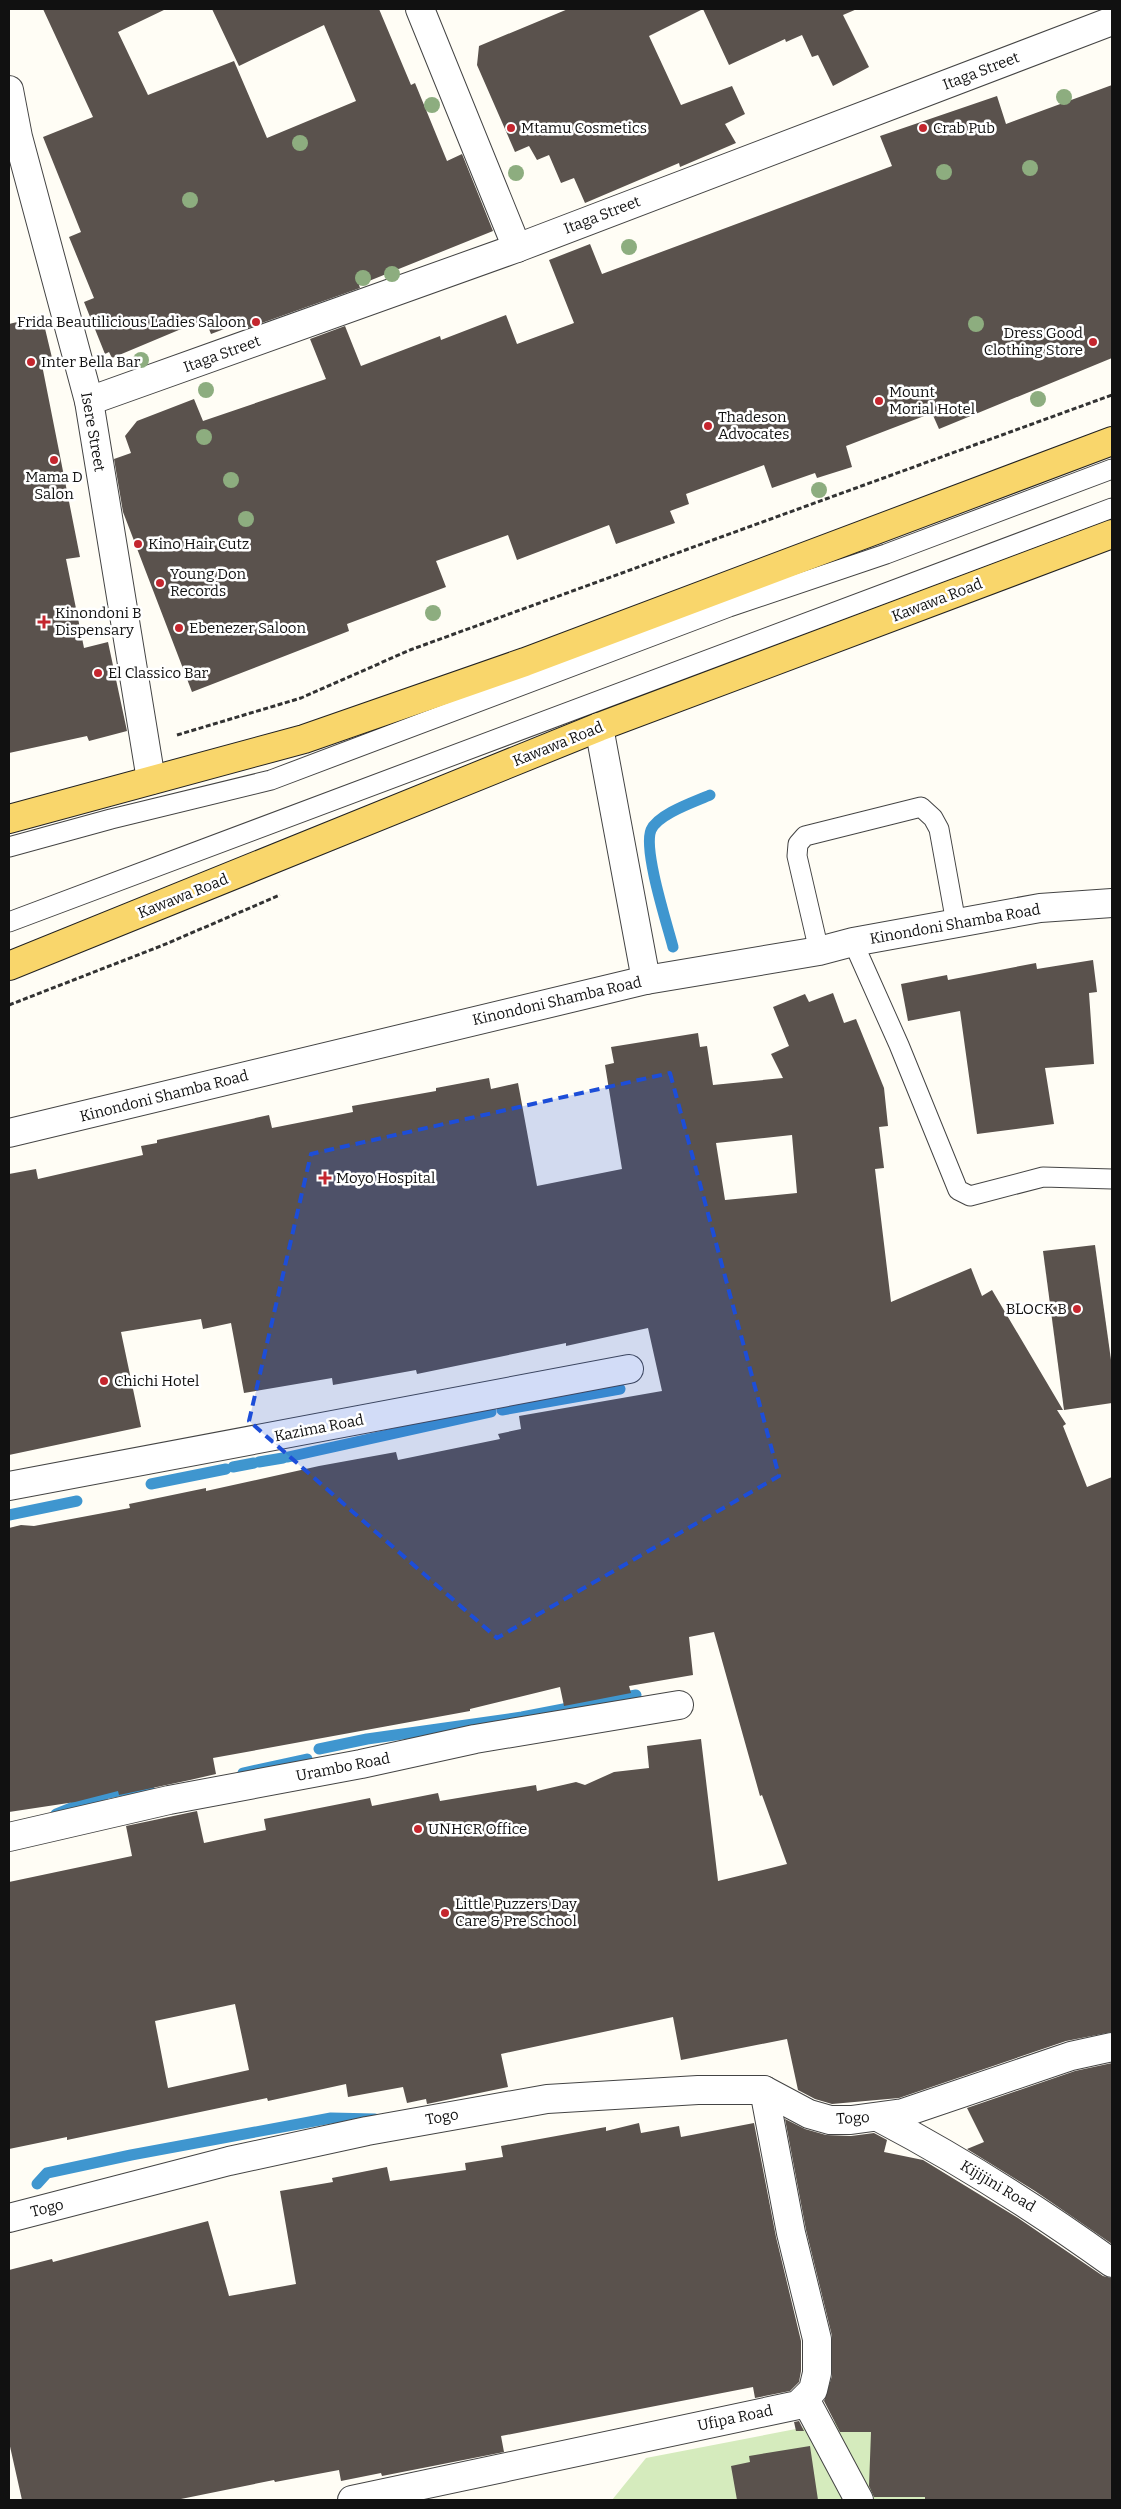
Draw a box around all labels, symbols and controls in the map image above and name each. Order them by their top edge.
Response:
street label: Itaga Street [940,48,1022,94]
place label: Mtamu Cosmetics [521,119,647,137]
place label: Crab Pub [933,119,995,137]
marker: Mtamu Cosmetics [505,122,517,134]
marker: Crab Pub [917,122,929,134]
street label: Itaga Street [561,192,643,238]
place label: Frida Beautilicious Ladies Saloon [17,313,247,331]
marker: Frida Beautilicious Ladies Saloon [250,316,262,328]
place label: Dress Good Clothing Store [984,324,1083,359]
street label: Itaga Street [181,332,263,376]
marker: Dress Good Clothing Store [1087,336,1099,348]
place label: Inter Bella Bar [41,353,141,371]
marker: Inter Bella Bar [25,356,37,368]
place label: Mount Morial Hotel [889,383,975,418]
street label: Isere Street [77,391,109,474]
marker: Mount Morial Hotel [873,395,885,407]
place label: Thadeson Advocates [718,408,789,443]
marker: Thadeson Advocates [702,420,714,432]
marker: Mama D Salon [48,454,60,466]
place label: Mama D Salon [25,468,83,503]
place label: Kino Hair Cutz [148,535,249,553]
marker: Kino Hair Cutz [132,538,144,550]
place label: Young Don Records [170,565,247,600]
street label: Kawawa Road [889,574,985,626]
marker: Young Don Records [154,577,166,589]
place label: Kinondoni B Dispensary [55,604,142,639]
marker: Kinondoni B Dispensary [37,615,51,629]
place label: Ebenezer Saloon [189,619,306,637]
marker: Ebenezer Saloon [173,622,185,634]
place label: El Classico Bar [108,664,209,682]
marker: El Classico Bar [92,667,104,679]
street label: Kawawa Road [510,718,606,770]
street label: Kawawa Road [135,870,231,922]
street label: Kinondoni Shamba Road [868,900,1042,948]
street label: Kinondoni Shamba Road [471,973,643,1029]
street label: Kinondoni Shamba Road [78,1066,250,1126]
place label: Moyo Hospital [336,1169,435,1187]
marker: Moyo Hospital [318,1171,332,1185]
place label: BLOCK B [1006,1300,1067,1318]
marker: BLOCK B [1071,1303,1083,1315]
place label: Chichi Hotel [114,1372,199,1390]
marker: Chichi Hotel [98,1375,110,1387]
street label: Kazima Road [273,1410,365,1445]
street label: Urambo Road [294,1749,392,1785]
place label: UNHCR Office [428,1820,527,1838]
marker: UNHCR Office [412,1823,424,1835]
place label: Little Puzzers Day Care & Pre School [455,1895,577,1930]
marker: Little Puzzers Day Care & Pre School [439,1907,451,1919]
street label: Togo [424,2105,460,2129]
street label: Togo [836,2108,870,2128]
street label: Kijijini Road [957,2157,1039,2215]
street label: Togo [29,2195,65,2221]
street label: Ufipa Road [696,2401,774,2435]

